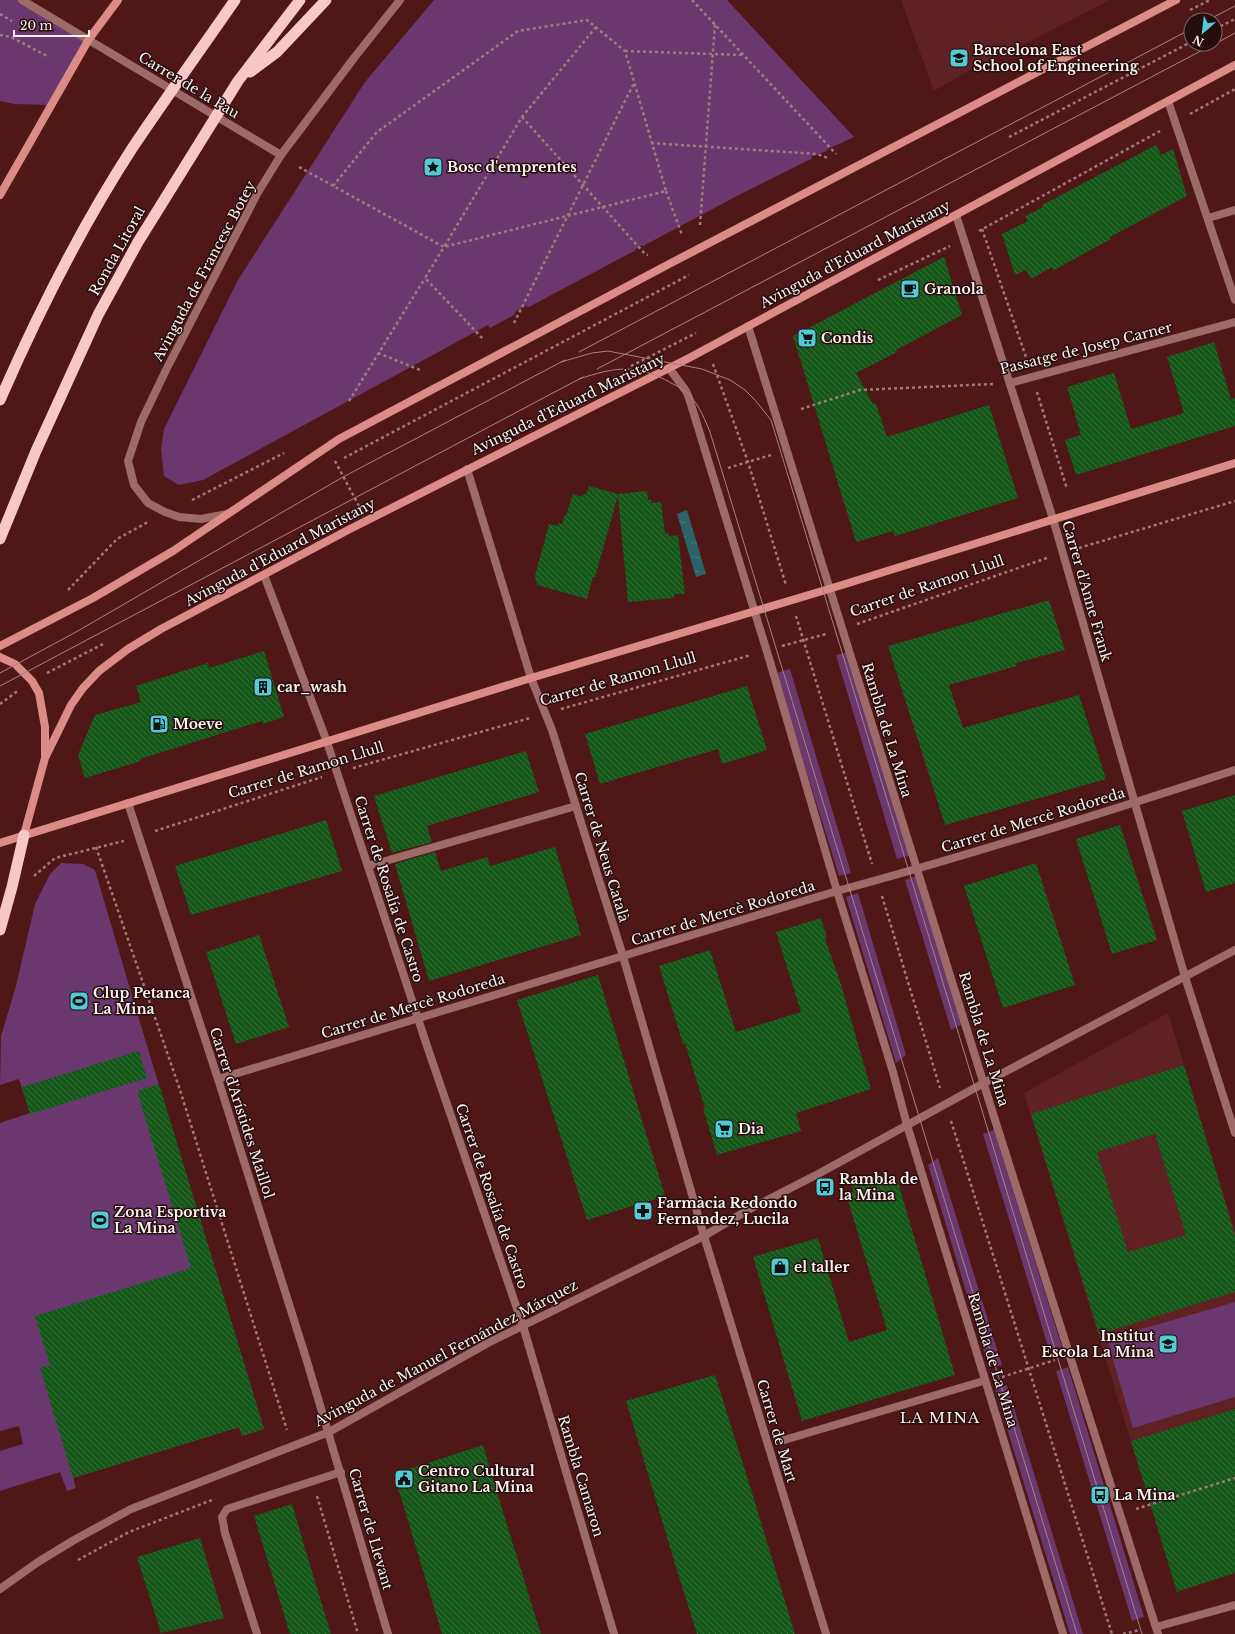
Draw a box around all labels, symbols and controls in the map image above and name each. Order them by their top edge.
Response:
scale bar [14,12,89,38]
north arrow [1183,12,1223,52]
text: 20 m [20,18,52,33]
text: N [1190,32,1206,49]
place label: Barcelona East School of Engineering [973,41,1139,75]
school or university icon: Barcelona East School of Engineering [948,47,970,69]
street label: Carrer de la Pau [135,48,243,123]
place icon: Bosc d'emprentes [422,156,444,178]
place label: Bosc d'emprentes [447,158,577,176]
street label: Avinguda de Francesc Botey [148,178,259,365]
street label: Avinguda d'Eduard Maristany [756,196,953,312]
street label: Ronda Litoral [85,203,149,299]
cafe icon: Granola [899,278,921,300]
place label: Granola [924,280,984,298]
street label: Passatge de Josep Carner [998,318,1174,378]
supermarket icon: Condis [796,327,818,349]
place label: Condis [821,329,874,347]
street label: Avinguda d'Eduard Maristany [467,349,668,459]
street label: Avinguda d'Eduard Maristany [181,494,378,610]
street label: Carrer d'Anne Frank [1058,518,1116,664]
street label: Carrer de Ramon Llull [848,551,1007,621]
street label: Carrer de Ramon Llull [538,648,699,710]
street label: Rambla de La Mina [858,660,916,800]
building icon: car_wash [252,676,274,698]
place label: car_wash [277,678,347,696]
fuel station icon: Moeve [148,713,170,735]
place label: Moeve [173,715,223,733]
street label: Carrer de Ramon Llull [226,738,386,802]
street label: Carrer de Neus Català [571,770,634,925]
street label: Carrer de Mercè Rodoreda [939,783,1127,857]
street label: Carrer de Rosalía de Castro [350,794,428,984]
street label: Carrer de Mercè Rodoreda [629,876,817,950]
street label: Carrer de Mercè Rodoreda [319,969,507,1043]
street label: Rambla de La Mina [955,969,1013,1109]
place label: Clup Petanca La Mina [93,984,190,1018]
sports icon: Clup Petanca La Mina [68,990,90,1012]
street label: Carrer d'Arístides Maillol [206,1025,278,1201]
street label: Carrer de Rosalía de Castro [452,1101,532,1291]
supermarket icon: Dia [713,1118,735,1140]
place label: Dia [738,1120,764,1138]
place label: Rambla de la Mina [839,1170,918,1204]
bus stop icon: Rambla de la Mina [814,1176,836,1198]
place label: Farmàcia Redondo Fernandez, Lucila [657,1194,797,1228]
pharmacy icon: Farmàcia Redondo Fernandez, Lucila [632,1200,654,1222]
place label: Zona Esportiva La Mina [114,1203,226,1237]
sports icon: Zona Esportiva La Mina [89,1209,111,1231]
shop icon: el taller [769,1256,791,1278]
place label: el taller [794,1258,849,1276]
street label: Avinguda de Manuel Fernández Márquez [310,1276,581,1431]
street label: Rambla de La Mina [964,1290,1022,1430]
place label: Institut Escola La Mina [1041,1327,1155,1361]
school or university icon: Institut Escola La Mina [1157,1333,1179,1355]
street label: Carrer de Mart [753,1377,801,1485]
district label: LA MINA [900,1408,980,1427]
street label: Rambla Camaron [554,1413,608,1539]
place label: Centro Cultural Gitano La Mina [418,1462,535,1496]
street label: Carrer de Llevant [345,1466,397,1593]
public building icon: Centro Cultural Gitano La Mina [393,1468,415,1490]
bus stop icon: La Mina [1089,1484,1111,1506]
place label: La Mina [1114,1486,1176,1504]

